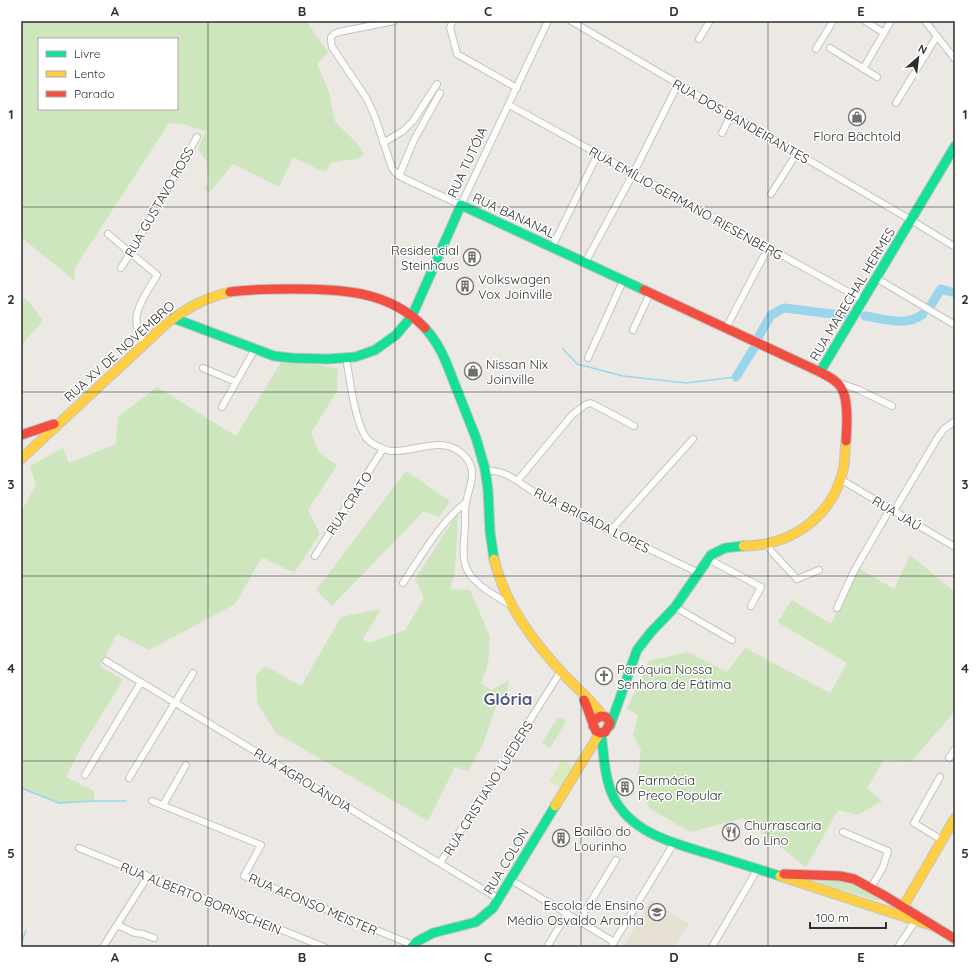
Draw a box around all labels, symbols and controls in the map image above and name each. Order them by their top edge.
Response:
text: A [111,3,120,19]
text: B [298,3,306,19]
text: C [484,3,492,19]
text: D [669,3,679,19]
text: E [857,3,865,19]
legend [38,38,178,110]
north arrow [898,38,938,78]
text: N [916,41,930,57]
text: Livre [74,46,101,61]
text: Lento [74,66,105,81]
street label: RUA DOS BANDEIRANTES [670,75,812,167]
text: Parado [74,86,115,101]
text: 1 [8,106,14,122]
text: 1 [962,106,968,122]
shop icon: Flora Bächtold [847,107,867,127]
street label: RUA TUTÓIA [444,123,491,200]
place label: Flora Bächtold [813,128,901,144]
street label: RUA EMÍLIO GERMANO RIESENBERG [586,143,786,263]
street label: RUA GUSTAVO ROSS [121,144,197,260]
street label: RUA BANANAL [470,189,558,241]
street label: RUA MARECHAL HERMES [806,224,898,364]
place label: Residencial Steinhaus [391,242,459,273]
building icon: Residencial Steinhaus [462,247,482,267]
place label: Volkswagen Vox Joinville [478,271,552,302]
building icon: Volkswagen Vox Joinville [455,276,475,296]
text: 2 [7,291,15,307]
text: 2 [961,291,969,307]
street label: RUA XV DE NOVEMBRO [60,297,178,405]
place label: Nissan Nix Joinville [486,356,548,387]
shop icon: Nissan Nix Joinville [463,361,483,381]
street label: RUA CRATO [323,468,375,538]
text: 3 [8,476,15,492]
text: 3 [962,476,969,492]
street label: RUA BRIGADA LOPES [531,484,653,556]
street label: RUA JAÚ [870,492,924,534]
text: 4 [7,660,15,676]
text: 4 [961,660,969,676]
place label: Paróquia Nossa Senhora de Fátima [617,661,731,692]
church icon: Paróquia Nossa Senhora de Fátima [594,666,614,686]
district label: Glória [483,688,533,709]
street label: RUA CRISTIANO LUEDERS [440,718,536,858]
street label: RUA AGROLÂNDIA [251,744,355,816]
place label: Farmácia Preço Popular [638,772,723,803]
building icon: Farmácia Preço Popular [615,777,635,797]
place label: Churrascaria do Lino [744,817,821,848]
restaurant icon: Churrascaria do Lino [721,822,741,842]
place label: Bailão do Lourinho [574,823,631,854]
street label: RUA COLON [480,825,532,897]
building icon: Bailão do Lourinho [551,828,571,848]
text: 5 [7,845,15,861]
text: 5 [961,845,969,861]
street label: RUA ALBERTO BORNSCHEIN [118,858,284,938]
street label: RUA AFONSO MEISTER [246,870,380,938]
place label: Escola de Ensino Médio Osvaldo Aranha [507,897,644,928]
school or university icon: Escola de Ensino Médio Osvaldo Aranha [647,902,667,922]
scale bar [810,904,886,930]
text: 100 m [816,910,849,925]
text: A [111,949,120,965]
text: B [298,949,306,965]
text: C [484,949,492,965]
text: D [669,949,679,965]
text: E [857,949,865,965]

